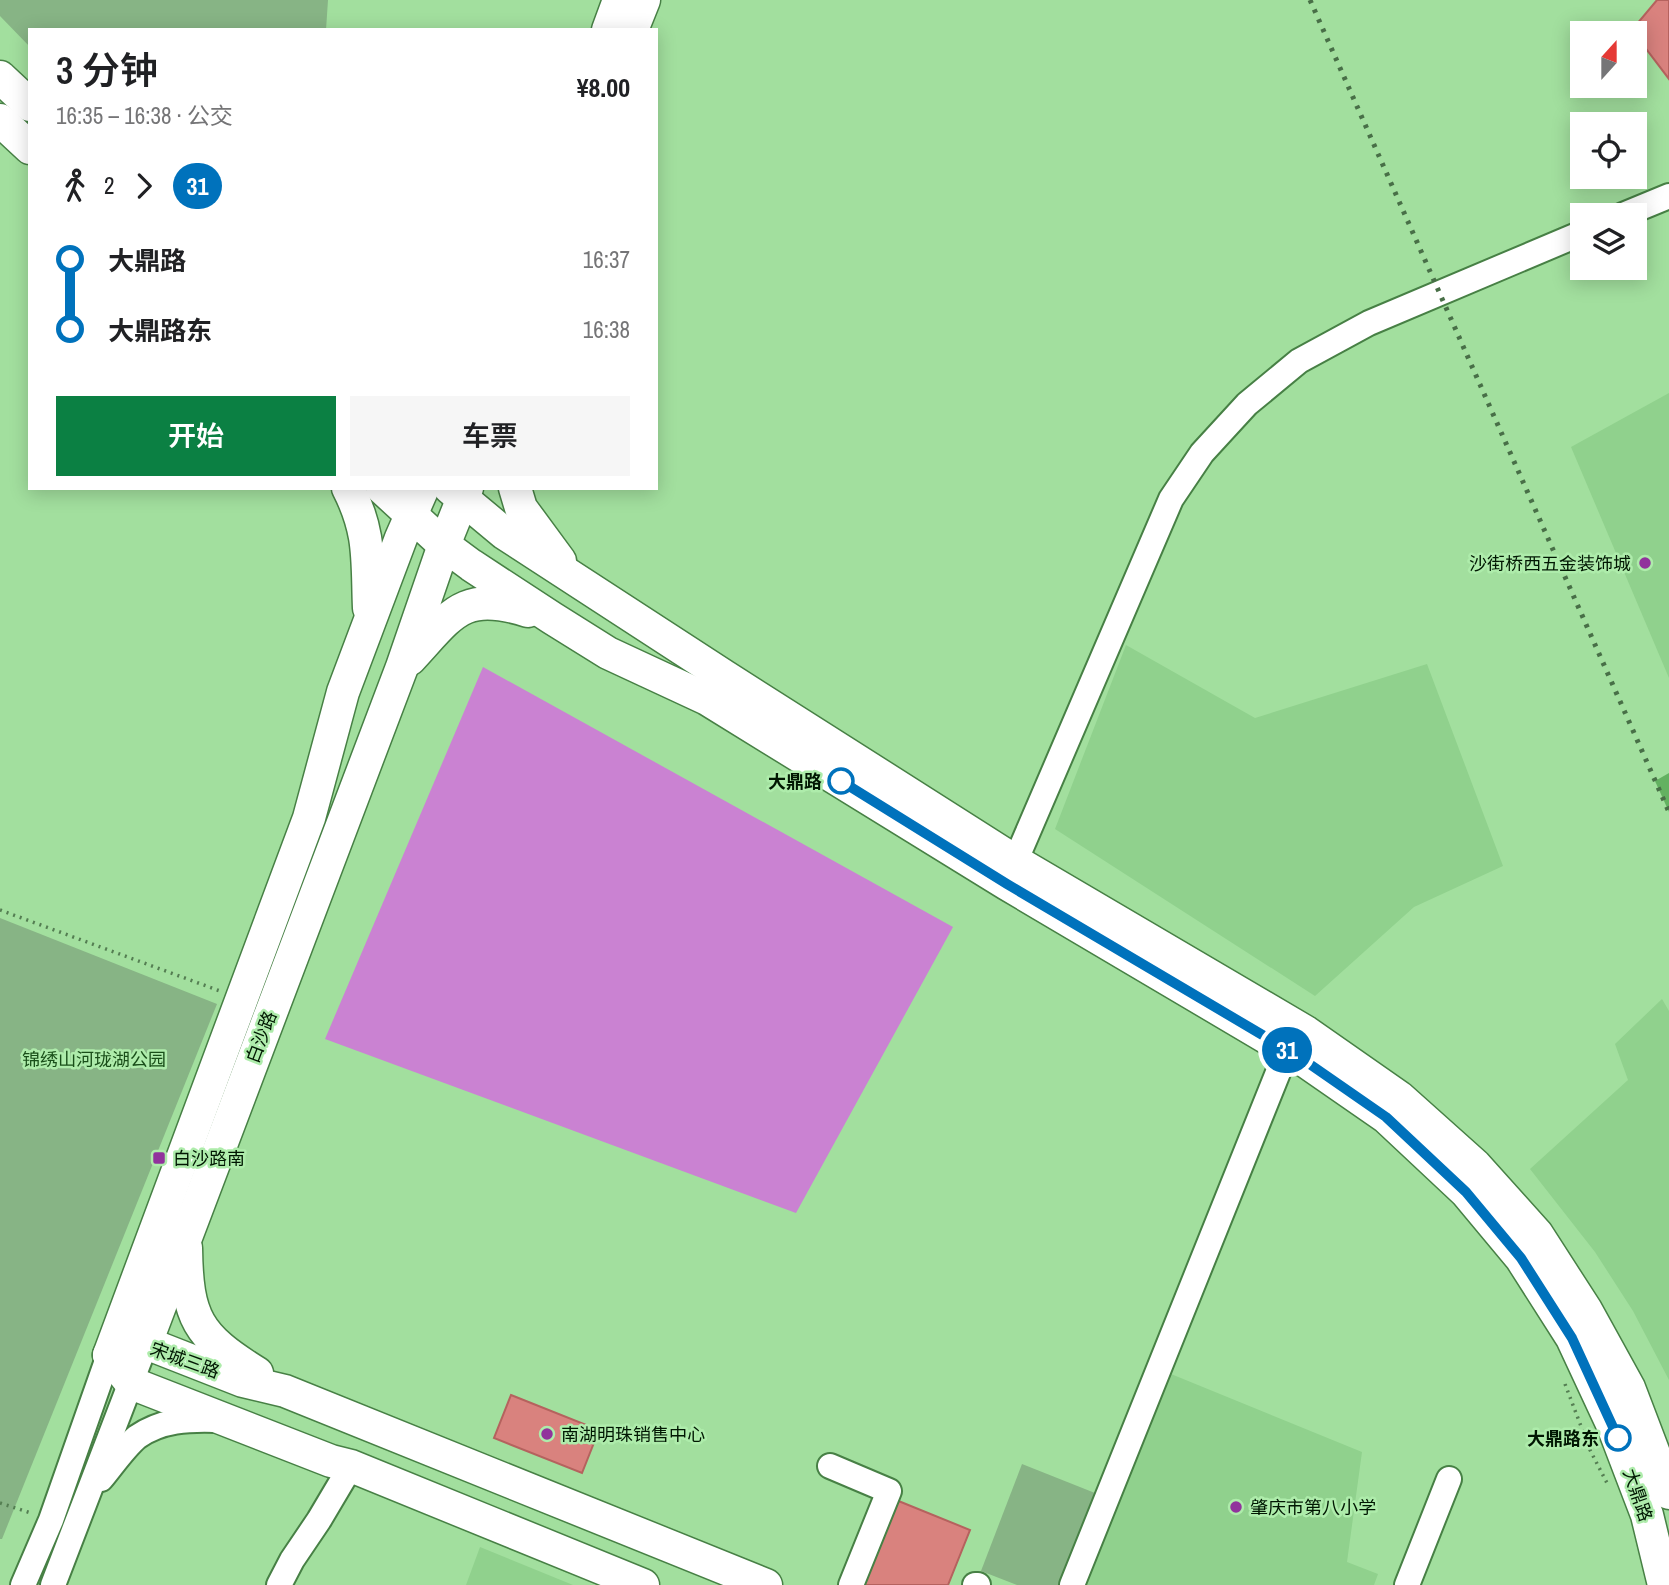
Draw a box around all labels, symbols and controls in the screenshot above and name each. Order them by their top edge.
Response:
north arrow [1570,21,1647,98]
map controls [1570,21,1647,280]
text: 3 分钟 [56,45,158,96]
text: ¥8.00 [577,70,630,105]
text: 16:35 – 16:38 · 公交 [56,100,233,131]
button: locate [1570,112,1647,189]
icon: walk [56,167,94,205]
icon: forward [125,167,163,205]
text: 2 [104,170,115,201]
text: 31 [187,170,208,202]
button: layers [1570,203,1647,280]
text: 大鼎路 [108,243,186,278]
text: 16:37 [583,244,630,275]
text: 大鼎路东 [108,313,212,348]
text: 16:38 [583,314,630,345]
button: 开始 [56,396,336,476]
button: 车票 [350,396,630,476]
place label: 沙街桥西五金装饰城 [1469,551,1631,576]
marker: 沙街桥西五金装饰城 [1637,555,1653,571]
marker: 大鼎路 [828,768,854,794]
place label: 大鼎路 [768,769,822,794]
street label: 白沙路 [240,1007,282,1067]
line badge: 31 [1256,1027,1318,1073]
text: 31 [1276,1034,1298,1066]
park label: 锦绣山河珑湖公园 [22,1047,166,1072]
place label: 白沙路南 [173,1146,245,1171]
marker: 白沙路南 [151,1150,167,1166]
street label: 宋城三路 [147,1336,223,1384]
place label: 南湖明珠销售中心 [561,1422,705,1447]
marker: 大鼎路东 [1605,1425,1631,1451]
marker: 南湖明珠销售中心 [539,1426,555,1442]
place label: 大鼎路东 [1527,1426,1599,1451]
street label: 大鼎路 [1617,1465,1659,1525]
place label: 肇庆市第八小学 [1250,1495,1376,1520]
marker: 肇庆市第八小学 [1228,1499,1244,1515]

